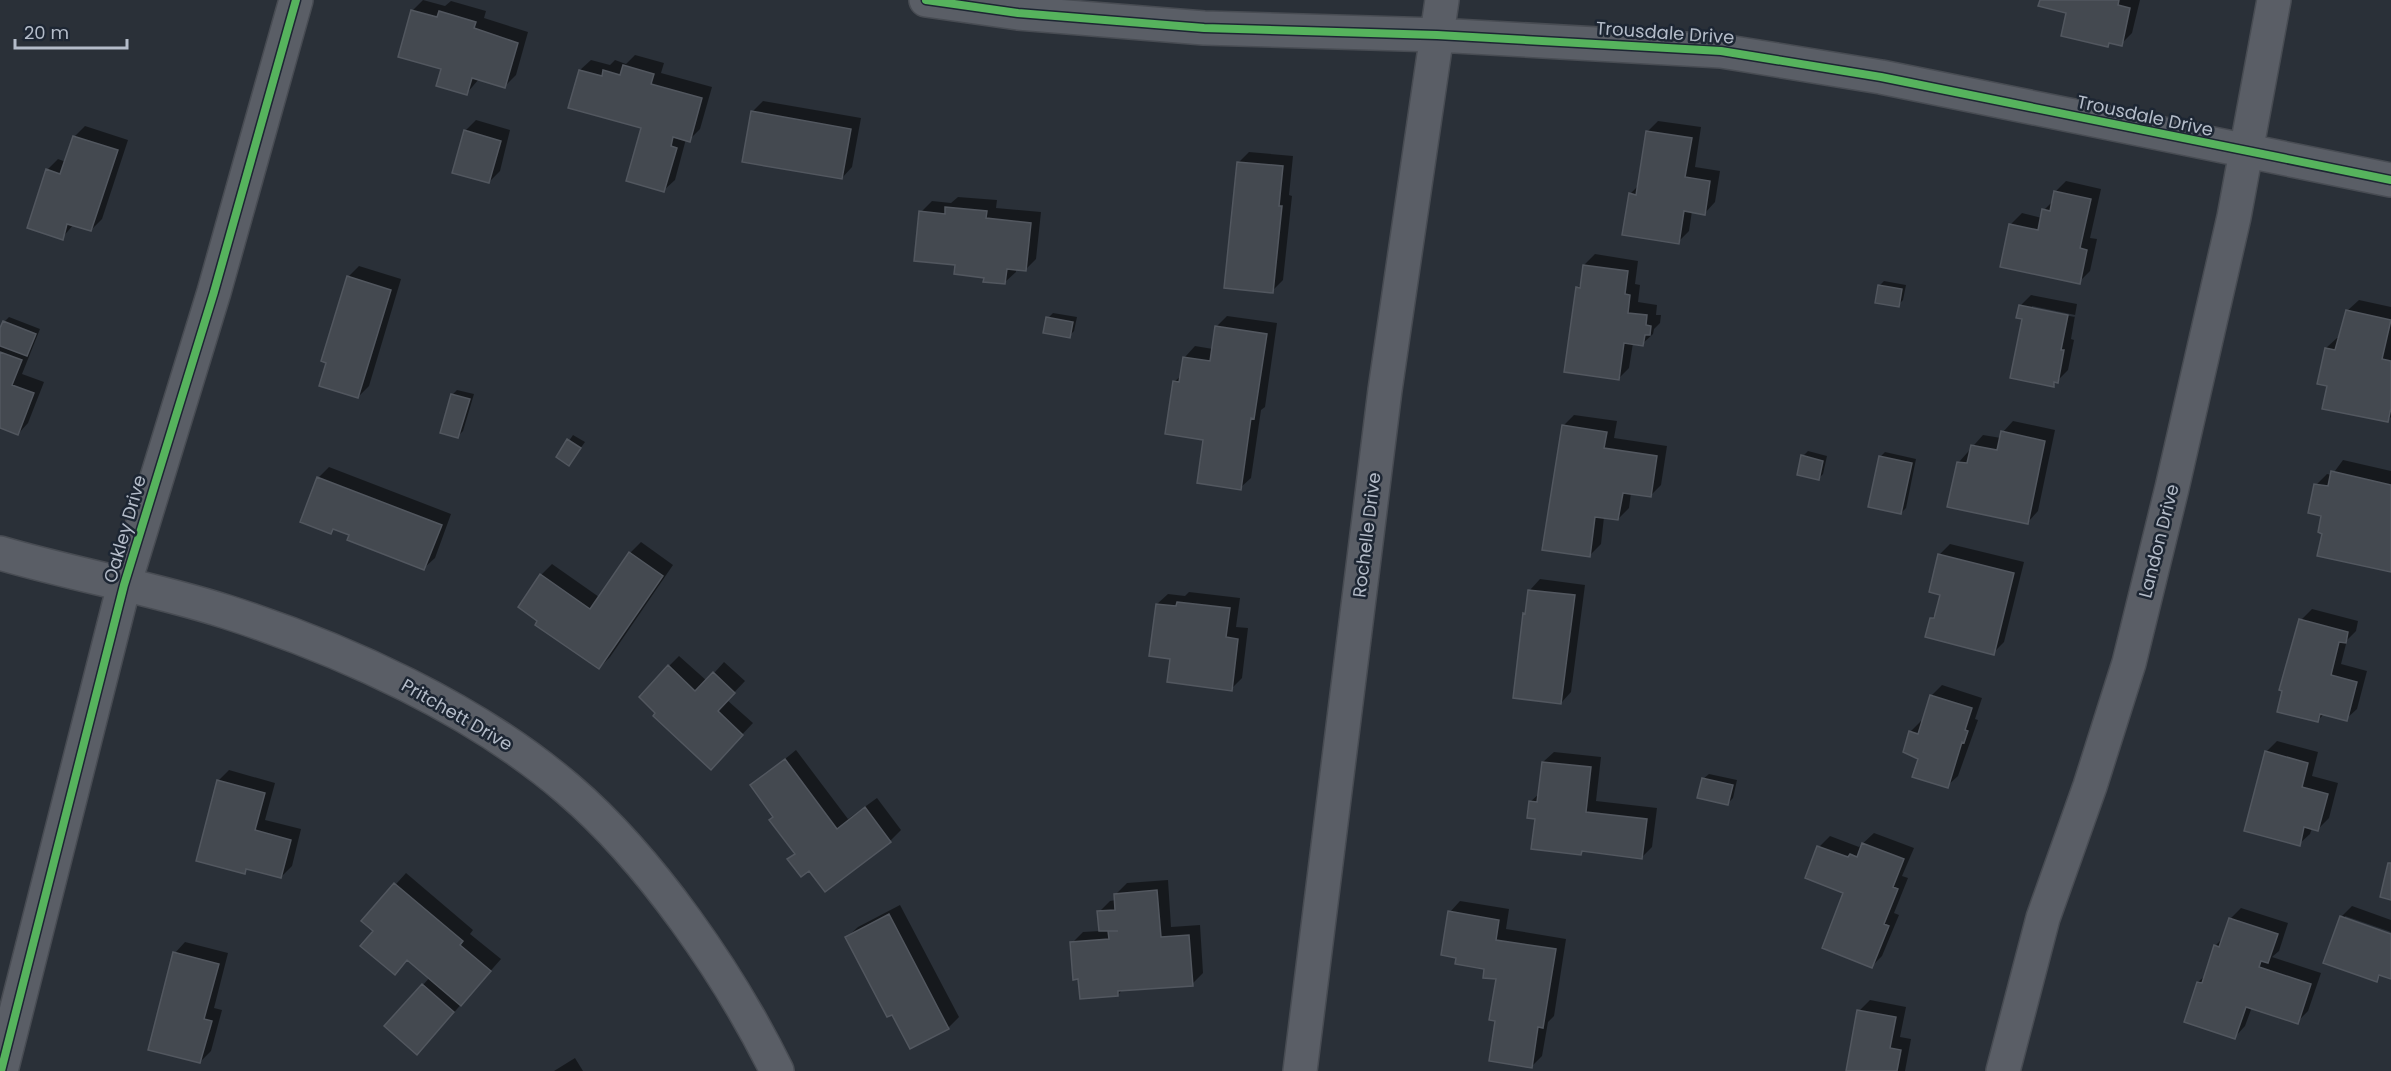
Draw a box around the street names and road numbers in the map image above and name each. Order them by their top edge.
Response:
street label: Trousdale Drive [1595,15,1735,50]
street label: Trousdale Drive [2075,89,2216,142]
street label: Rochelle Drive [1346,471,1387,599]
street label: Oakley Drive [97,472,152,586]
street label: Landon Drive [2132,481,2185,600]
street label: Pritchett Drive [397,673,518,757]

